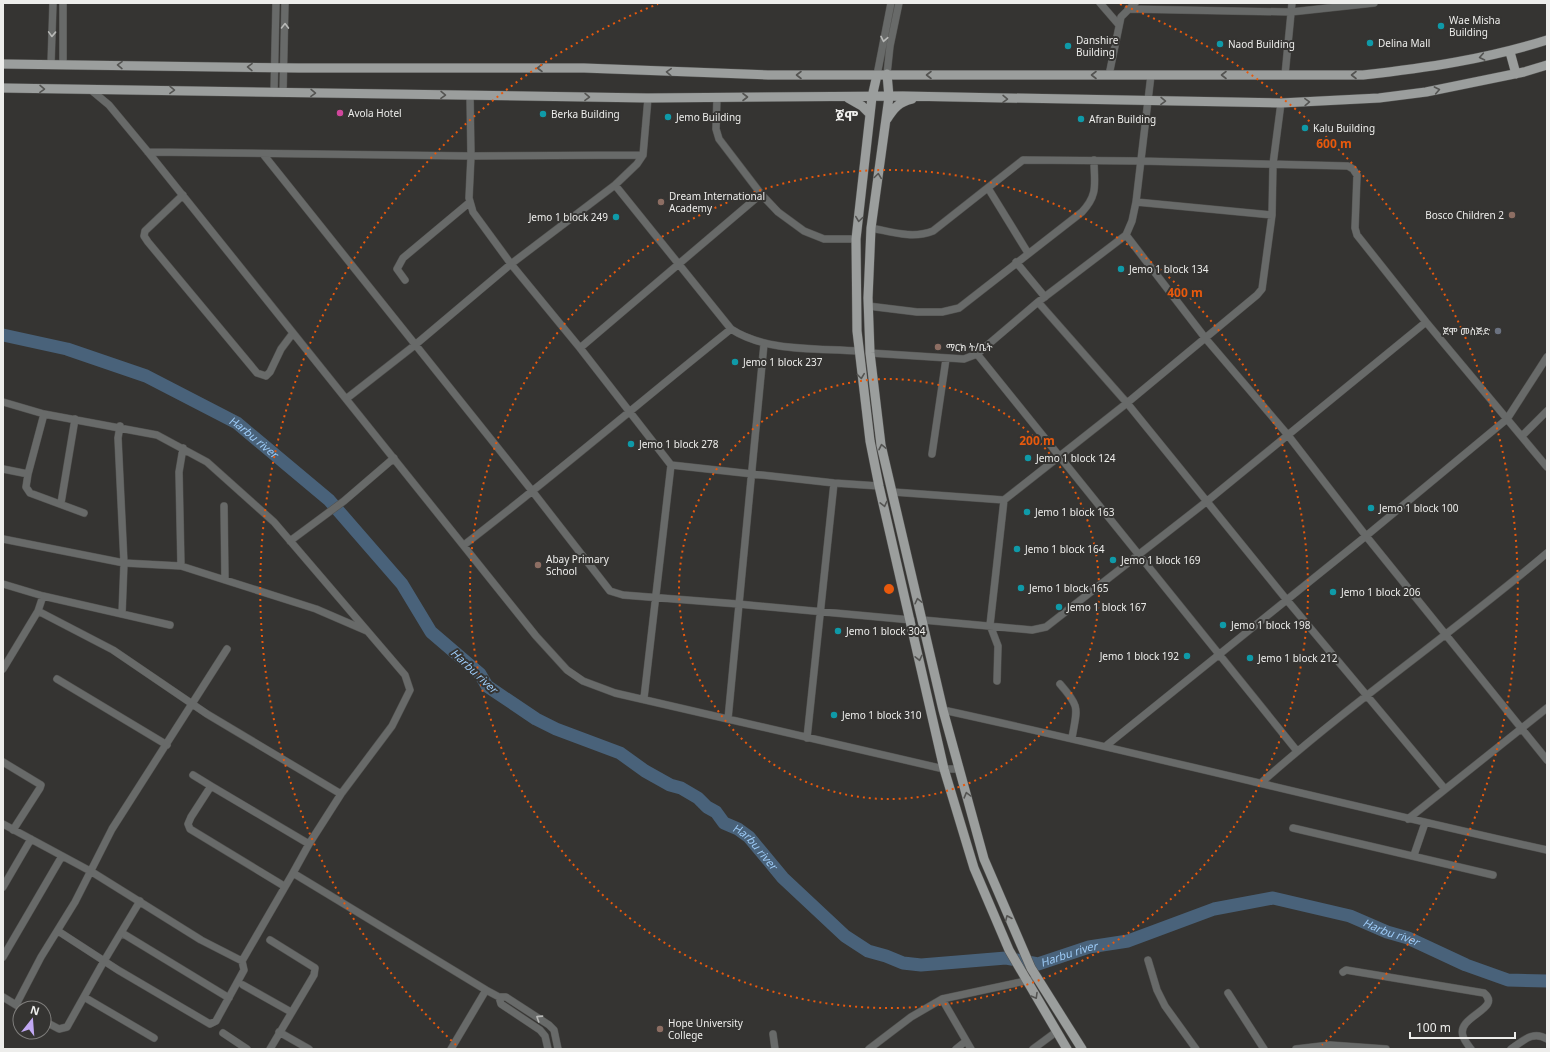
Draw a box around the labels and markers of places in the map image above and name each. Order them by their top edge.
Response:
place label: Wae Misha Building [1449,13,1500,39]
marker: Wae Misha Building [1436,21,1446,31]
place label: Danshire Building [1076,33,1119,59]
place label: Delina Mall [1378,36,1430,50]
place label: Naod Building [1228,37,1295,51]
marker: Delina Mall [1365,38,1375,48]
marker: Naod Building [1215,39,1225,49]
marker: Danshire Building [1063,41,1073,51]
place label: Avola Hotel [348,106,402,120]
place label: Berka Building [551,107,620,121]
marker: Avola Hotel [335,108,345,118]
marker: Berka Building [538,109,548,119]
place label: Jemo Building [675,110,741,124]
marker: Jemo Building [663,112,673,122]
place label: Afran Building [1089,112,1156,126]
marker: Afran Building [1076,114,1086,124]
place label: Kalu Building [1313,121,1375,135]
marker: Kalu Building [1300,123,1310,133]
place label: Dream International Academy [669,189,765,215]
marker: Dream International Academy [656,197,666,207]
place label: Bosco Children 2 [1425,208,1504,222]
place label: Jemo 1 block 249 [528,210,608,224]
marker: Bosco Children 2 [1507,210,1517,220]
marker: Jemo 1 block 249 [611,212,621,222]
place label: Jemo 1 block 134 [1128,262,1209,276]
marker: Jemo 1 block 134 [1116,264,1126,274]
place label: ጀሞ መስጅድ [1443,324,1490,338]
marker: ጀሞ መስጅድ [1493,326,1503,336]
place label: ማርክ ት/ቤት [946,340,992,354]
marker: ማርክ ት/ቤት [933,342,943,352]
place label: Jemo 1 block 237 [742,355,823,369]
marker: Jemo 1 block 237 [730,357,740,367]
place label: Jemo 1 block 278 [638,437,719,451]
marker: Jemo 1 block 278 [626,439,636,449]
place label: Jemo 1 block 124 [1035,451,1116,465]
marker: Jemo 1 block 124 [1023,453,1033,463]
place label: Jemo 1 block 100 [1378,501,1459,515]
marker: Jemo 1 block 100 [1366,503,1376,513]
place label: Jemo 1 block 163 [1034,505,1115,519]
marker: Jemo 1 block 163 [1022,507,1032,517]
place label: Jemo 1 block 164 [1024,542,1105,556]
marker: Jemo 1 block 164 [1012,544,1022,554]
place label: Abay Primary School [546,552,610,578]
place label: Jemo 1 block 169 [1120,553,1201,567]
marker: Jemo 1 block 169 [1108,555,1118,565]
marker: Abay Primary School [533,560,543,570]
place label: Jemo 1 block 165 [1028,581,1109,595]
centre of rings [882,582,896,596]
marker: Jemo 1 block 165 [1016,583,1026,593]
place label: Jemo 1 block 206 [1340,585,1421,599]
marker: Jemo 1 block 206 [1328,587,1338,597]
place label: Jemo 1 block 167 [1066,600,1147,614]
marker: Jemo 1 block 167 [1054,602,1064,612]
place label: Jemo 1 block 198 [1230,618,1311,632]
marker: Jemo 1 block 198 [1218,620,1228,630]
place label: Jemo 1 block 304 [845,624,926,638]
marker: Jemo 1 block 304 [833,626,843,636]
place label: Jemo 1 block 192 [1099,649,1179,663]
marker: Jemo 1 block 192 [1182,651,1192,661]
place label: Jemo 1 block 212 [1257,651,1338,665]
marker: Jemo 1 block 212 [1245,653,1255,663]
place label: Jemo 1 block 310 [841,708,922,722]
marker: Jemo 1 block 310 [829,710,839,720]
place label: Hope University College [668,1016,744,1042]
marker: Hope University College [655,1024,665,1034]

